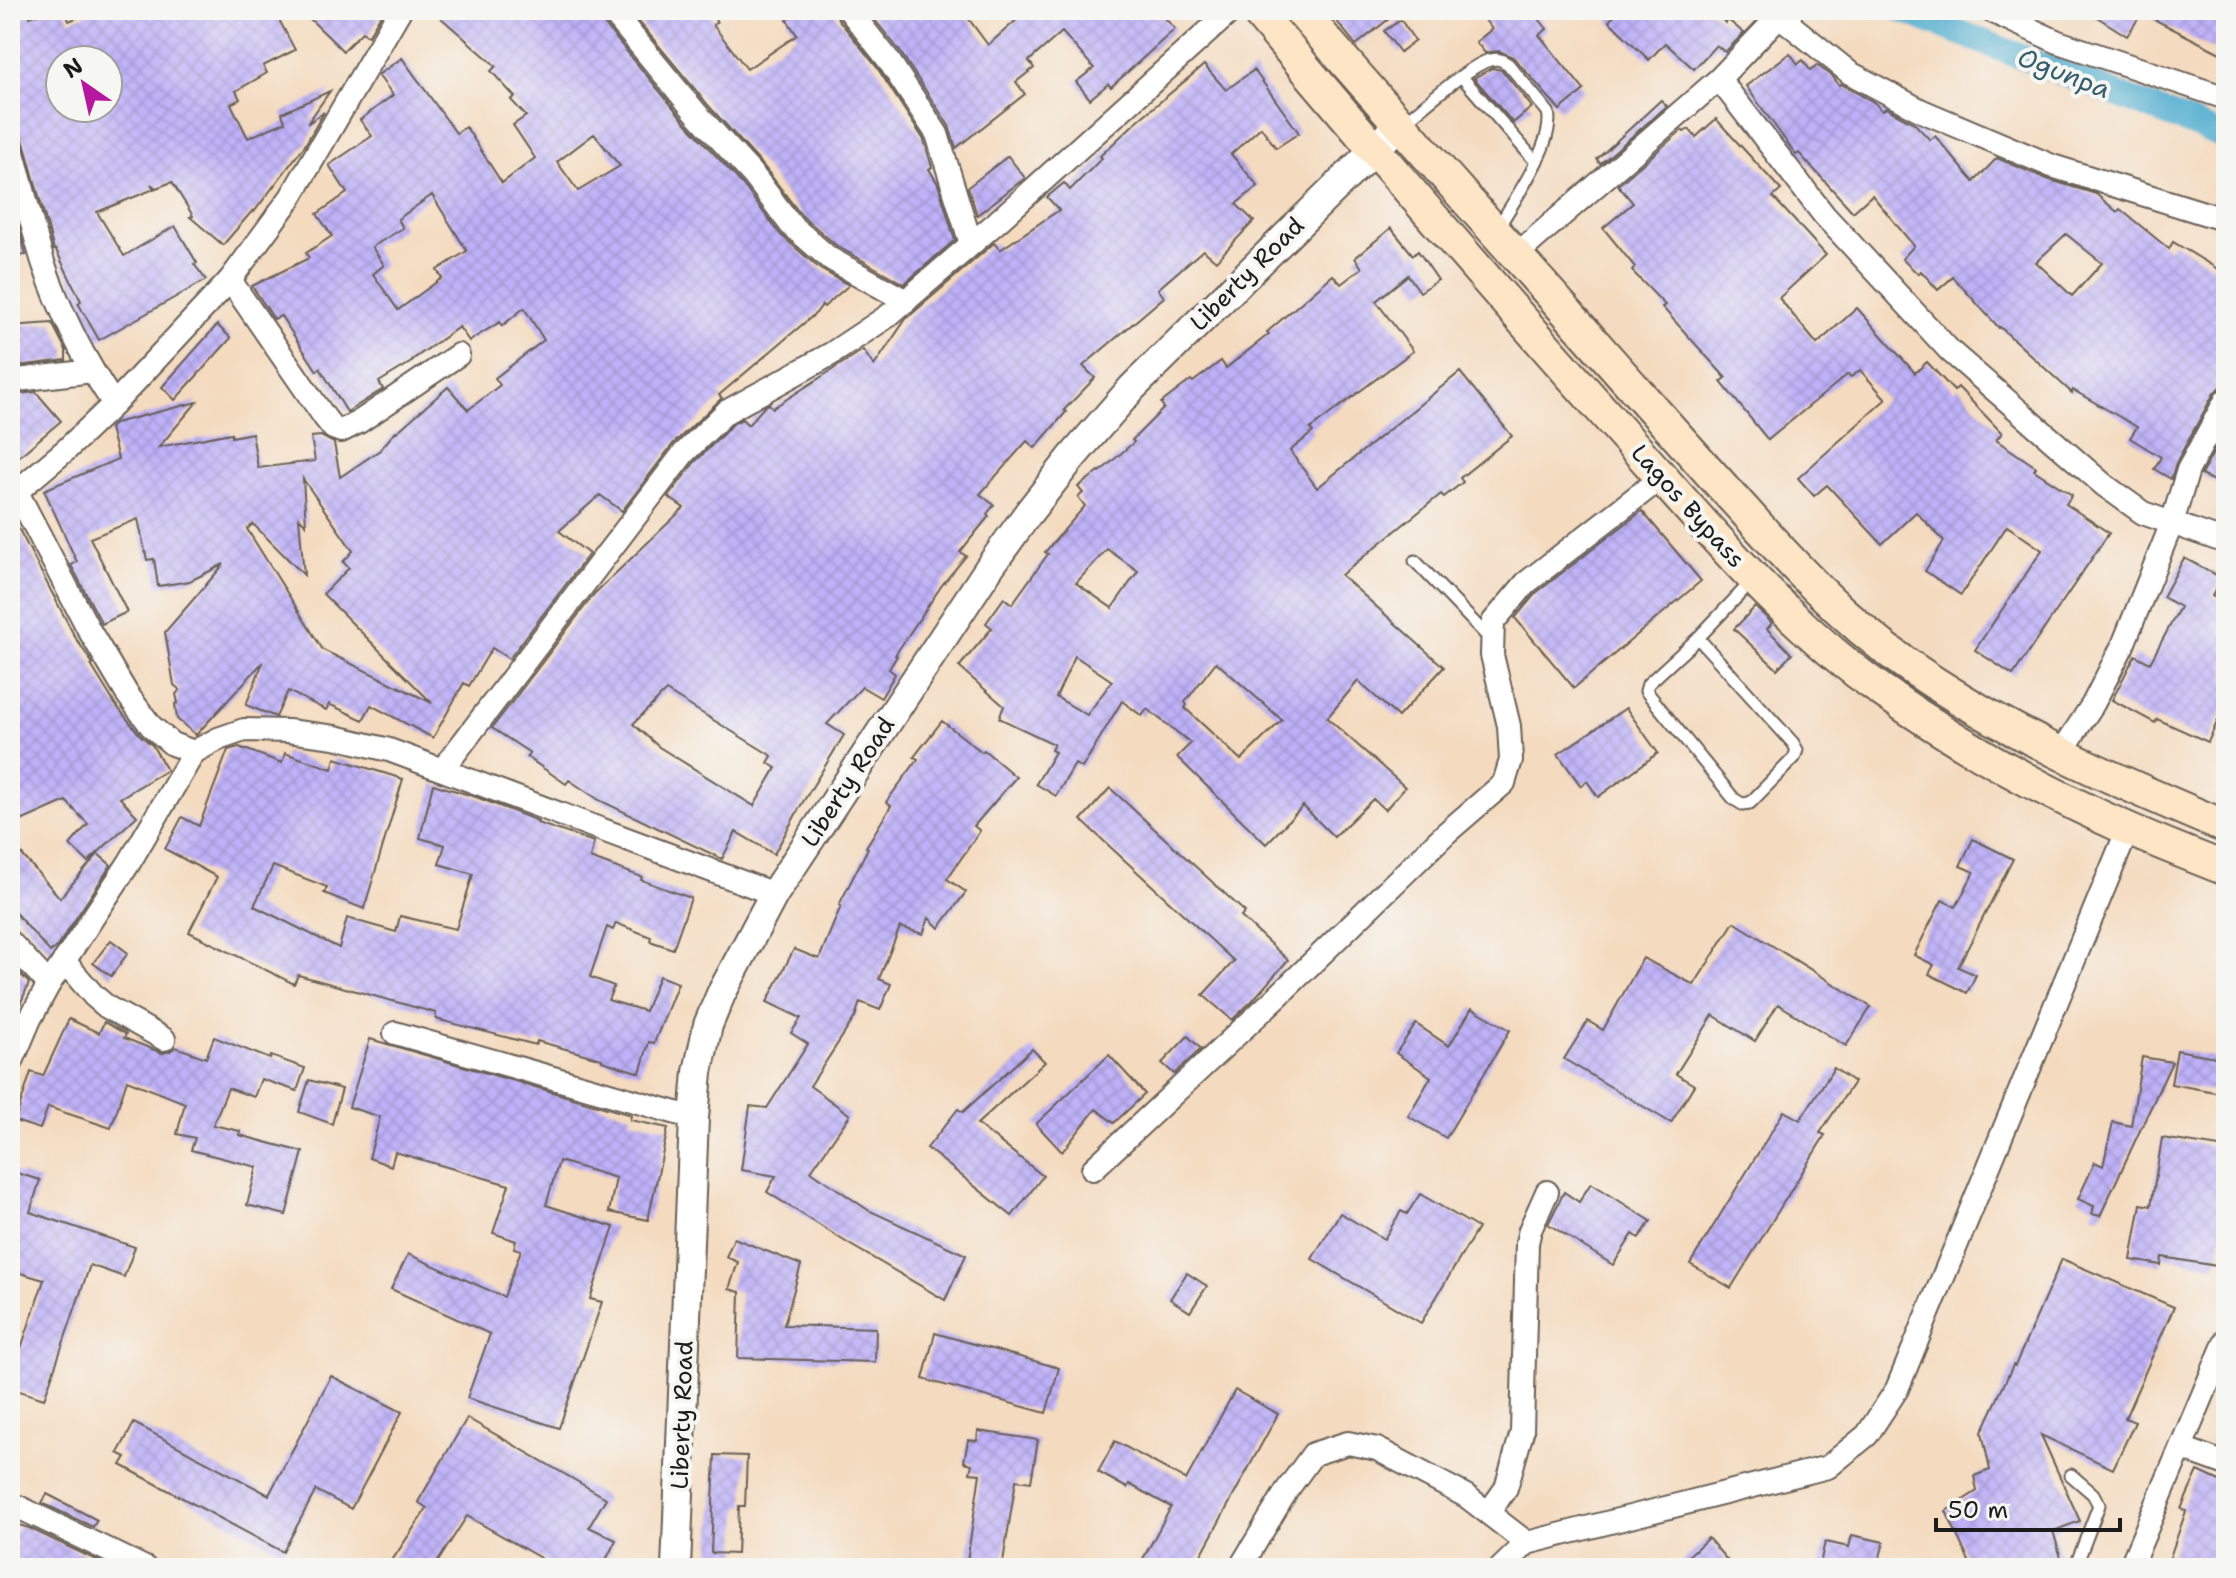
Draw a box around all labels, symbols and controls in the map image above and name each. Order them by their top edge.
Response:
water label: Ogunpa [2013,39,2116,106]
north arrow [44,44,124,124]
text: N [58,51,88,85]
street label: Liberty Road [1183,210,1311,338]
street label: Lagos Bypass [1624,437,1752,575]
street label: Liberty Road [794,711,902,853]
street label: Liberty Road [663,1340,701,1490]
scale bar [1936,1482,2120,1532]
text: 50 m [1948,1494,2008,1526]

